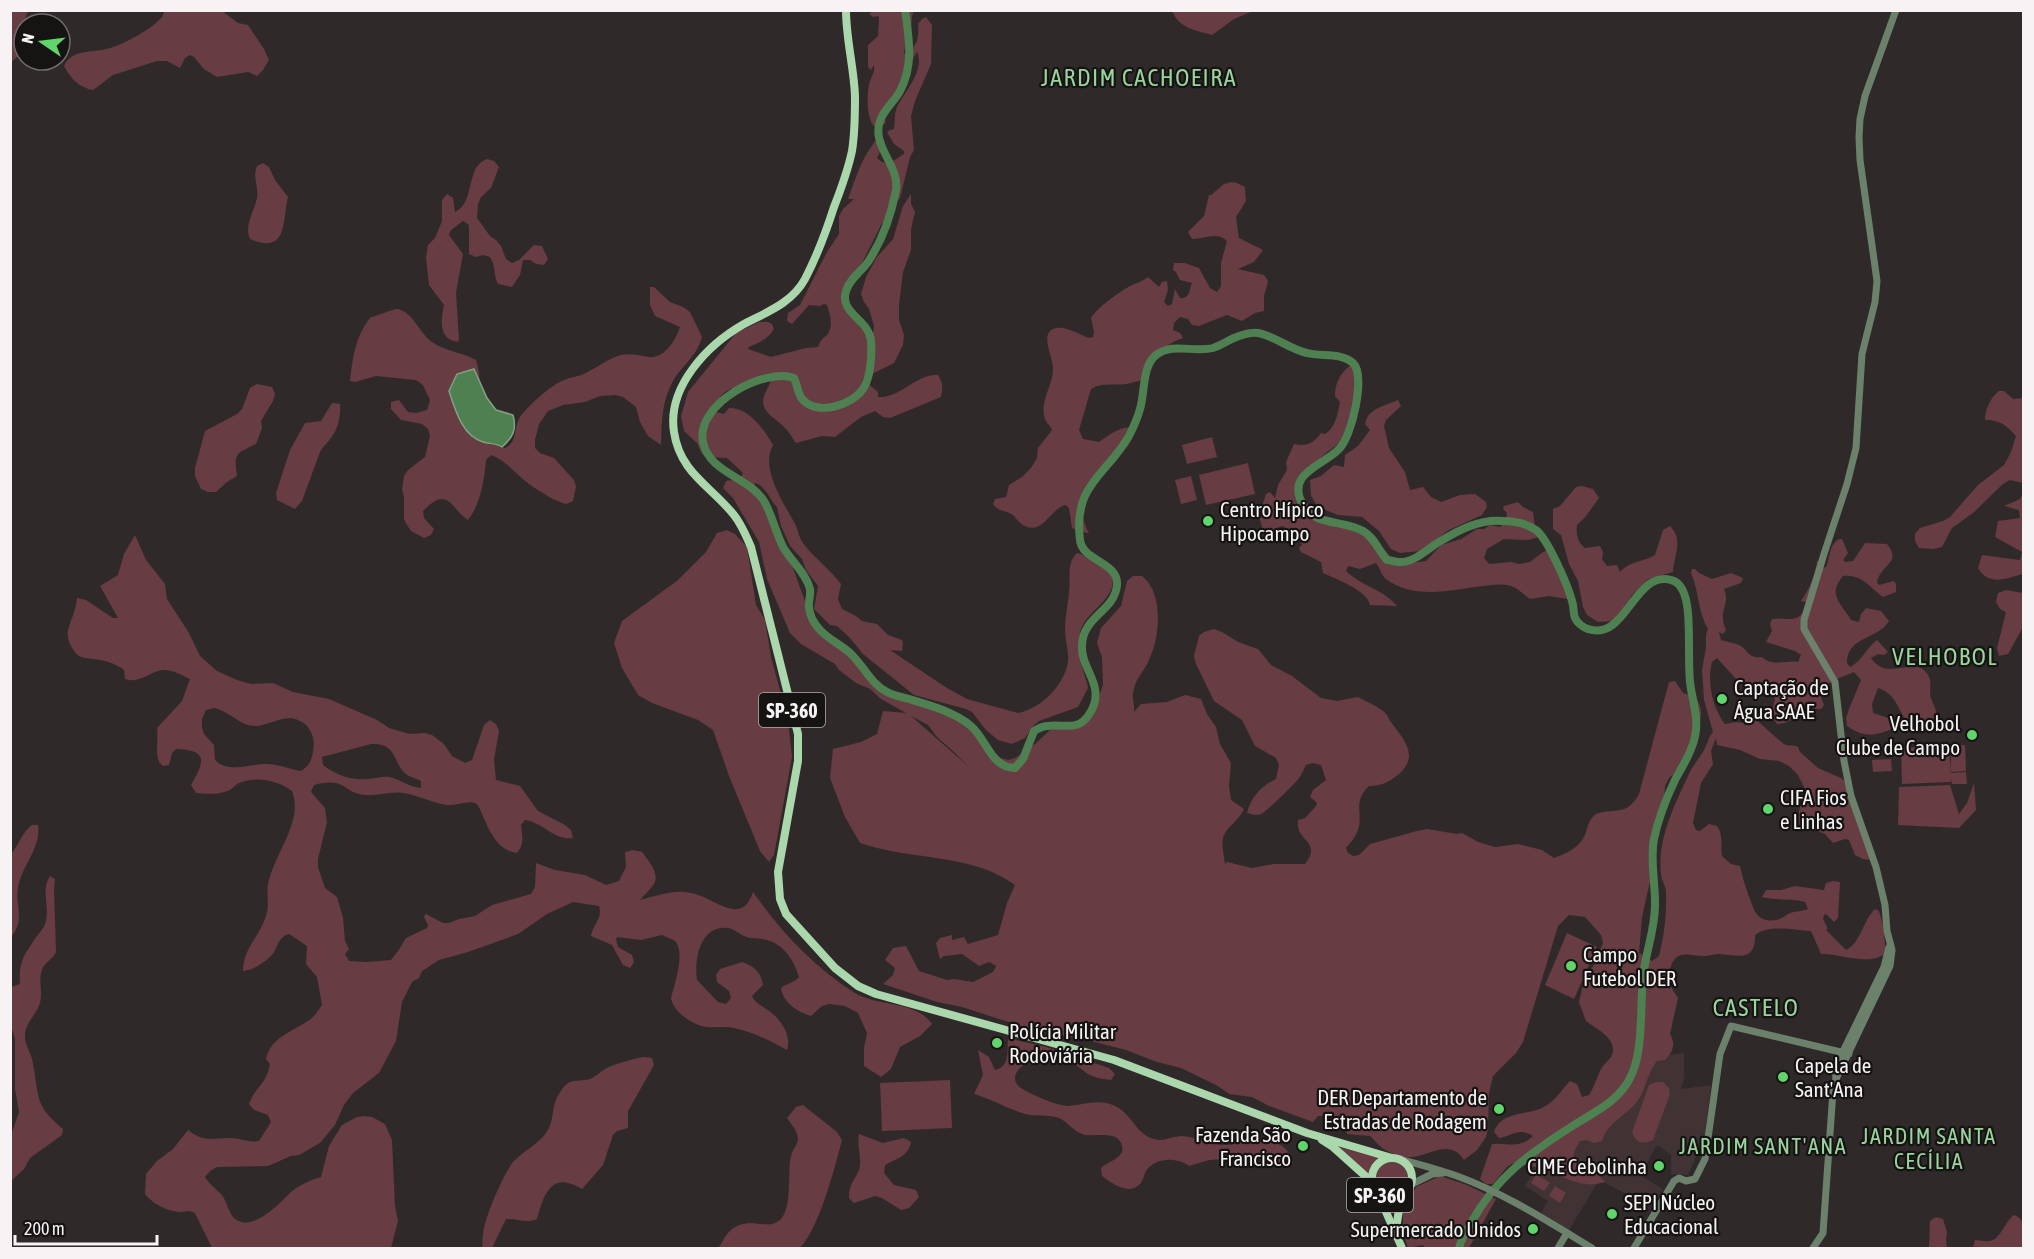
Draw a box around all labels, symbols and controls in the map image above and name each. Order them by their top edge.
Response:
north arrow [12,12,72,72]
text: N [18,32,37,45]
district label: JARDIM CACHOEIRA [1041,64,1237,91]
place label: Centro Hípico Hipocampo [1220,497,1324,545]
marker: Centro Hípico Hipocampo [1201,514,1215,528]
district label: VELHOBOL [1892,643,1998,670]
place label: Captação de Água SAAE [1734,675,1829,723]
marker: Captação de Água SAAE [1715,692,1729,706]
road number: SP-360 [759,693,825,727]
place label: Velhobol Clube de Campo [1836,711,1960,759]
marker: Velhobol Clube de Campo [1965,728,1979,742]
place label: CIFA Fios e Linhas [1780,785,1847,833]
marker: CIFA Fios e Linhas [1761,802,1775,816]
place label: Campo Futebol DER [1583,942,1677,990]
marker: Campo Futebol DER [1564,959,1578,973]
district label: CASTELO [1713,994,1799,1021]
place label: Polícia Militar Rodoviária [1009,1019,1117,1067]
marker: Polícia Militar Rodoviária [990,1036,1004,1050]
place label: Capela de Sant'Ana [1795,1053,1871,1101]
marker: Capela de Sant'Ana [1776,1070,1790,1084]
place label: DER Departamento de Estradas de Rodagem [1317,1085,1487,1133]
marker: DER Departamento de Estradas de Rodagem [1492,1102,1506,1116]
place label: Fazenda São Francisco [1195,1122,1291,1170]
district label: JARDIM SANTA CECÍLIA [1861,1123,1997,1174]
district label: JARDIM SANT'ANA [1679,1133,1847,1159]
marker: Fazenda São Francisco [1296,1139,1310,1153]
place label: CIME Cebolinha [1527,1154,1647,1178]
marker: CIME Cebolinha [1652,1159,1666,1173]
road number: SP-360 [1347,1178,1413,1212]
place label: SEPI Núcleo Educacional [1624,1190,1719,1238]
marker: SEPI Núcleo Educacional [1605,1207,1619,1221]
scale bar [15,1208,158,1246]
place label: Supermercado Unidos [1351,1217,1521,1241]
text: 200 m [24,1218,65,1239]
marker: Supermercado Unidos [1526,1222,1540,1236]

